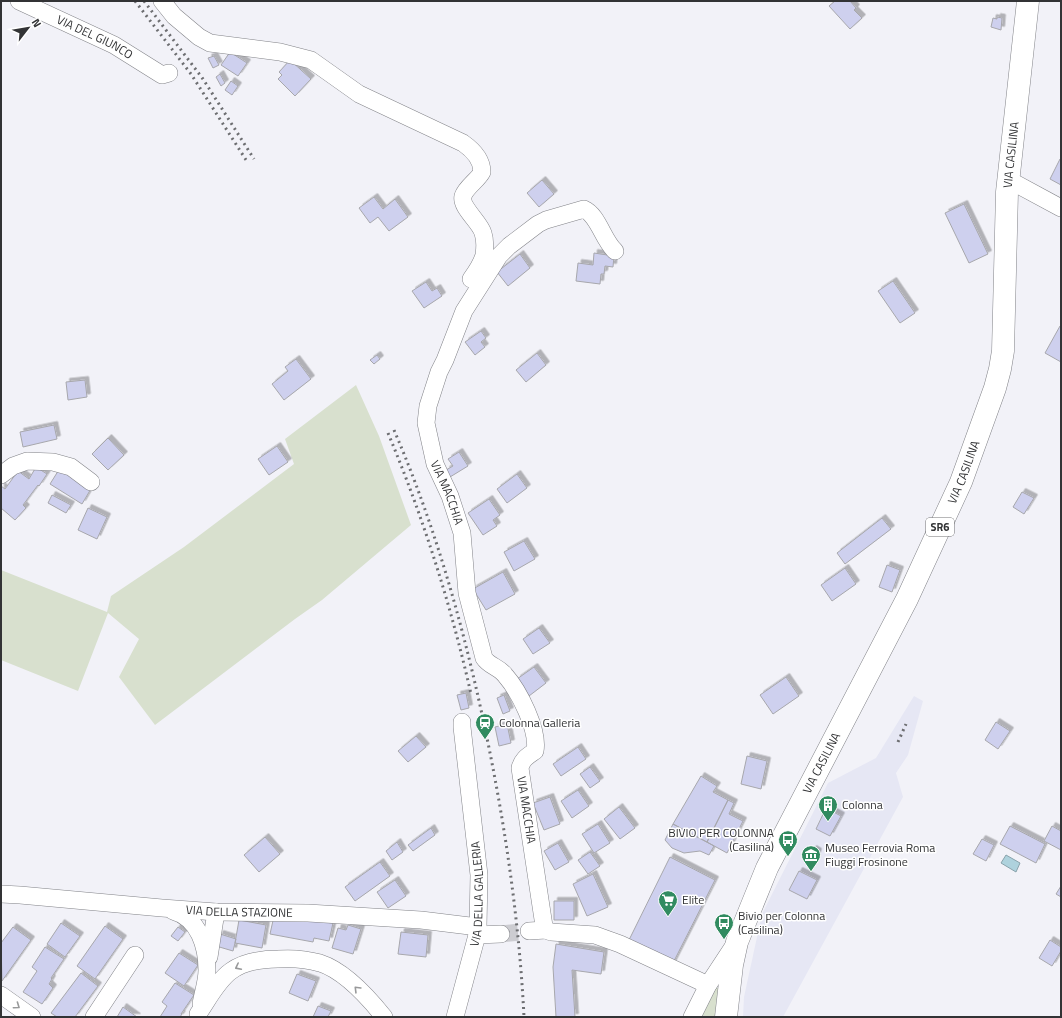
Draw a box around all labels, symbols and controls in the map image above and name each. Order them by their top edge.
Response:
north arrow [8,8,48,48]
street label: VIA DEL GIUNCO [54,10,137,64]
text: N [28,15,45,30]
street label: VIA CASILINA [997,121,1024,189]
street label: VIA CASILINA [942,438,984,507]
street label: VIA MACCHIA [426,457,469,527]
road number: SR6 [926,518,954,536]
station icon: Colonna Galleria [474,712,496,740]
place label: Colonna Galleria [499,713,580,732]
street label: VIA CASILINA [797,729,845,797]
street label: VIA MACCHIA [512,775,541,845]
building icon: Colonna [817,794,839,822]
place label: Colonna [842,795,883,814]
place label: BIVIO PER COLONNA (Casilina) [668,823,774,856]
bus stop icon: BIVIO PER COLONNA (Casilina) [777,829,799,857]
place label: Museo Ferrovia Roma Fiuggi Frosinone [825,838,935,871]
street label: VIA DELLA GALLERIA [464,840,488,949]
museum icon: Museo Ferrovia Roma Fiuggi Frosinone [800,844,822,872]
supermarket icon: Elite [657,889,679,917]
place label: Elite [682,890,704,909]
street label: VIA DELLA STAZIONE [185,900,293,922]
place label: Bivio per Colonna (Casilina) [738,906,825,939]
bus stop icon: Bivio per Colonna (Casilina) [713,912,735,940]
one-way arrow [235,963,242,970]
one-way arrow [354,986,362,994]
one-way arrow [12,1001,19,1008]

